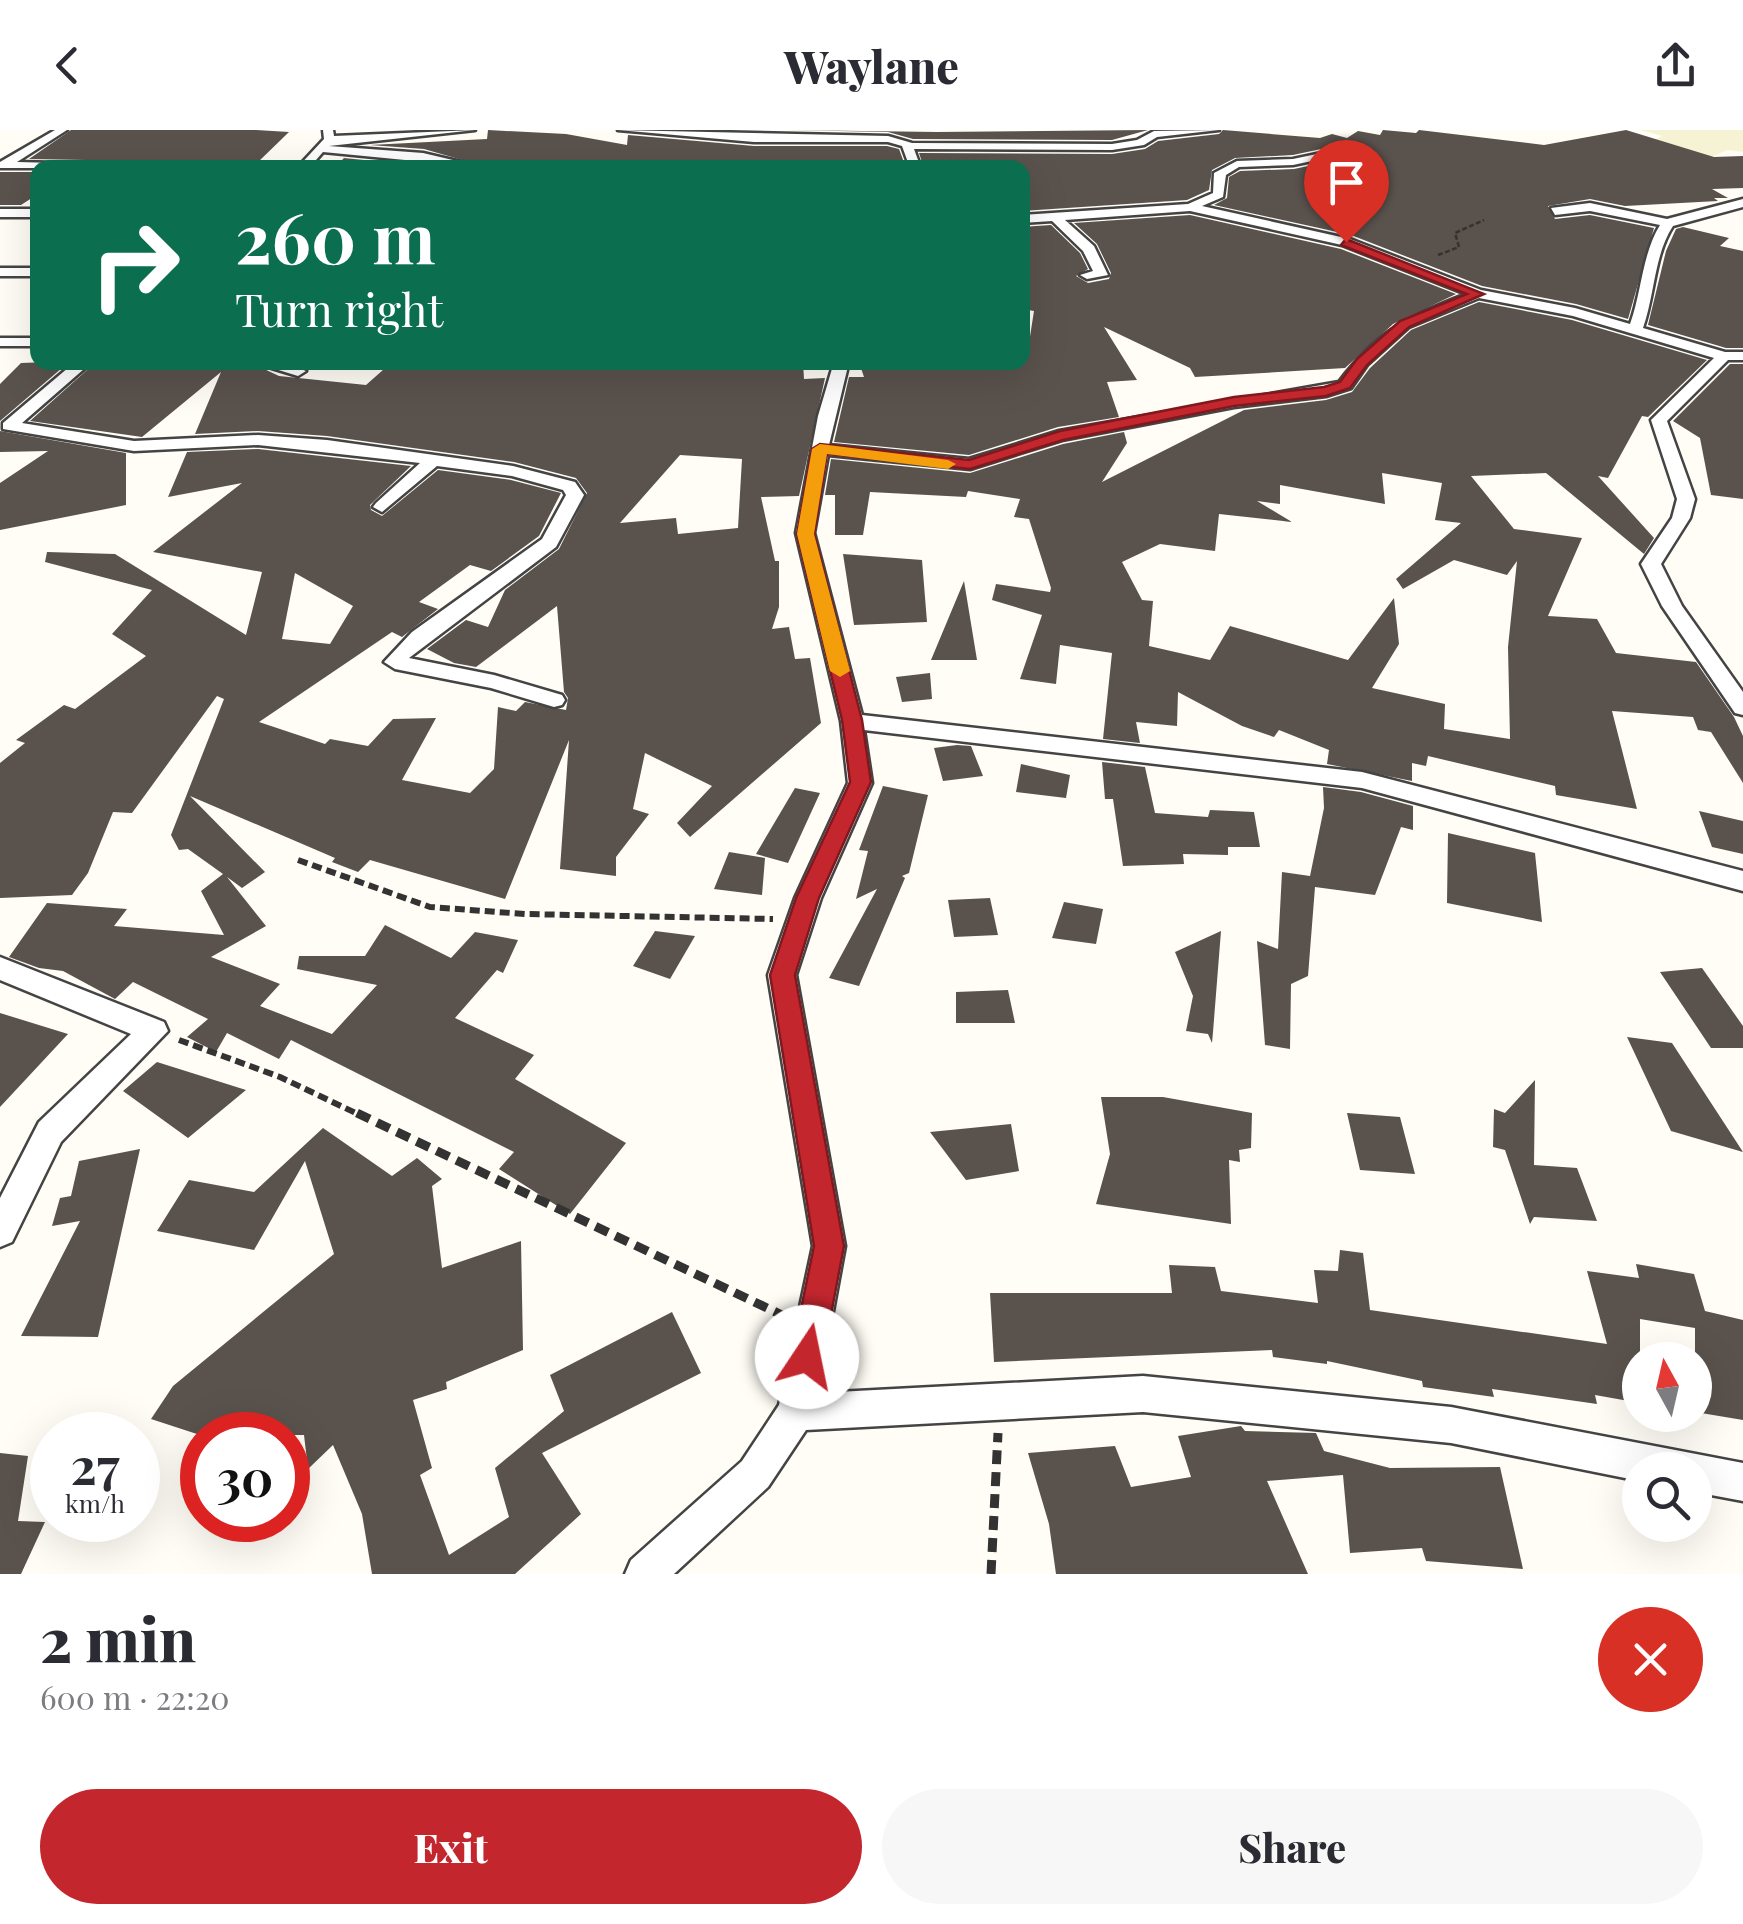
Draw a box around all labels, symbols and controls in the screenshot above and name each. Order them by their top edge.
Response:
text: Waylane [784,35,959,95]
icon: back [40,38,95,93]
icon: share [1648,38,1703,93]
pin [1304,140,1389,243]
icon: arrive [1319,155,1374,210]
text: 260 m [235,188,436,282]
icon: right [70,200,200,330]
text: Turn right [235,278,443,338]
position arrow [755,1305,859,1409]
north arrow [1622,1342,1712,1432]
map controls [1622,1342,1712,1542]
speed limit sign: 30 [180,1412,310,1542]
text: 27 [71,1431,119,1498]
button: search [1622,1452,1712,1542]
text: km/h [65,1486,125,1519]
text: 2 min [40,1597,196,1677]
button: close [1598,1607,1703,1712]
text: 600 m · 22:20 [40,1675,229,1718]
button: Exit [40,1789,862,1904]
button: Share [882,1789,1703,1904]

